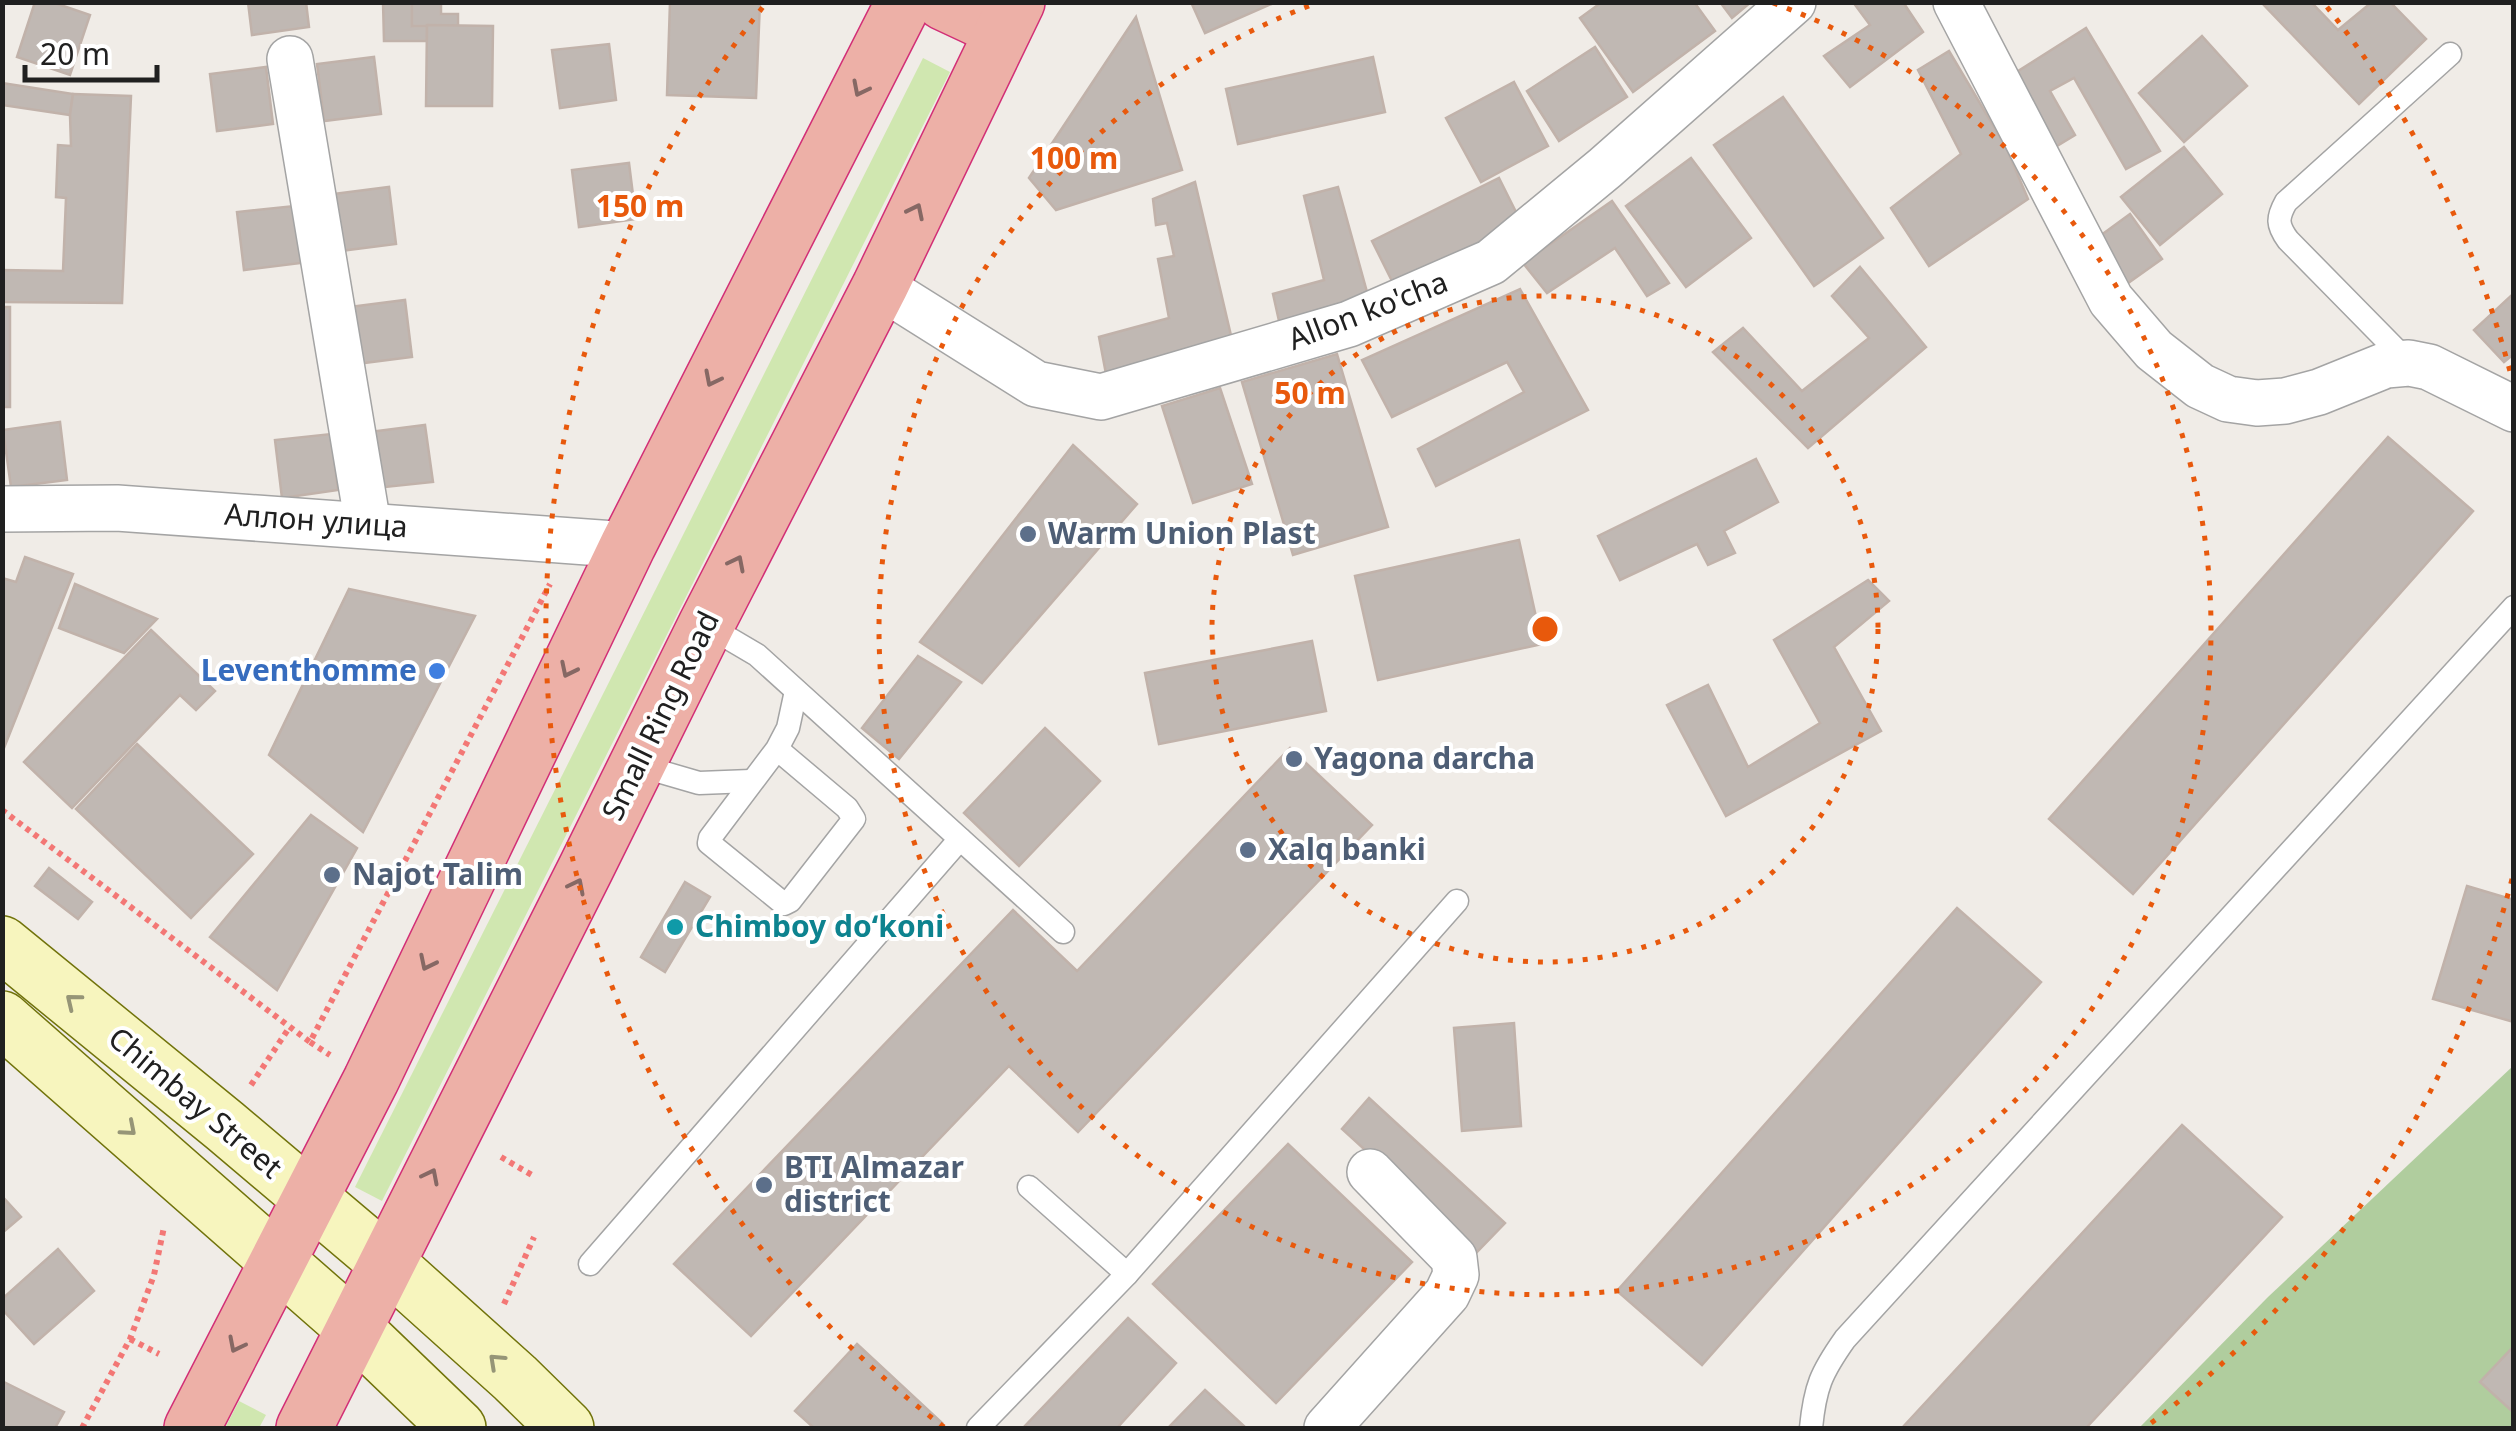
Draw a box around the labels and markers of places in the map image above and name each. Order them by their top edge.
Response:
place label: Warm Union Plast [1048,512,1316,553]
marker: Warm Union Plast [1017,523,1039,545]
centre of rings [1527,611,1563,647]
place label: Leventhomme [201,649,417,690]
marker: Leventhomme [426,660,448,682]
place label: Yagona darcha [1314,737,1535,778]
marker: Yagona darcha [1283,748,1305,770]
place label: Xalq banki [1268,828,1426,869]
marker: Xalq banki [1237,839,1259,861]
place label: Najot Talim [352,853,523,894]
marker: Najot Talim [321,864,343,886]
place label: Chimboy doʻkoni [695,905,944,946]
marker: Chimboy doʻkoni [664,916,686,938]
place label: BTI Almazar district [784,1146,964,1221]
marker: BTI Almazar district [753,1174,775,1196]

